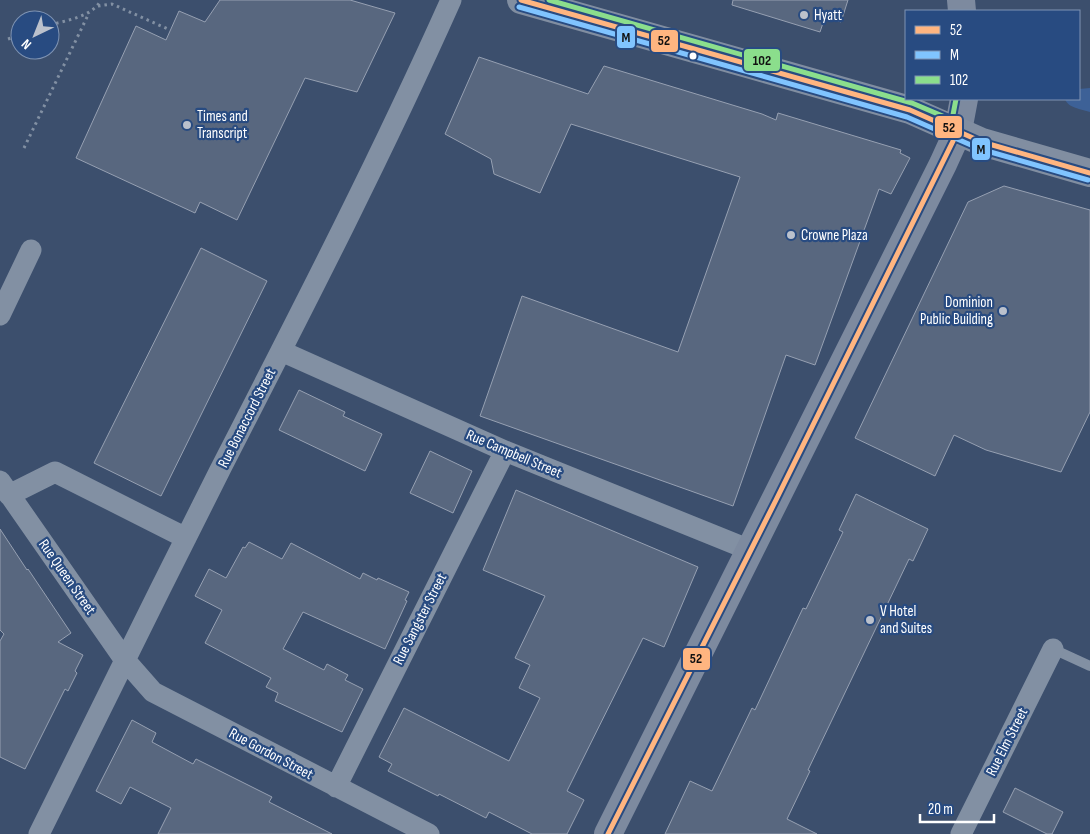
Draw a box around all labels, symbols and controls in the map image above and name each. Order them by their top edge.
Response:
place label: Hyatt [814,6,843,25]
marker: Hyatt [798,9,810,21]
north arrow [10,10,60,60]
legend [905,10,1080,100]
text: 52 [950,21,962,40]
line badge: M [616,25,636,49]
text: M [622,29,631,46]
line badge: 52 [650,29,679,53]
text: 52 [658,32,670,49]
text: N [18,35,35,53]
text: M [950,46,959,65]
line badge: 102 [743,48,781,72]
unlabelled marker [688,51,698,61]
text: 102 [753,52,771,69]
text: 102 [950,71,968,90]
place label: Times and Transcript [197,107,248,143]
line badge: 52 [934,115,963,139]
marker: Times and Transcript [181,119,193,131]
text: 52 [943,119,955,136]
line badge: M [971,137,991,161]
text: M [977,141,986,158]
place label: Crowne Plaza [801,226,868,245]
marker: Crowne Plaza [785,229,797,241]
place label: Dominion Public Building [920,293,993,329]
marker: Dominion Public Building [997,305,1009,317]
street label: Rue Bonaccord Street [214,365,280,471]
street label: Rue Campbell Street [463,425,565,483]
street label: Rue Queen Street [34,536,100,619]
street label: Rue Sangster Street [389,570,451,668]
place label: V Hotel and Suites [880,602,932,638]
marker: V Hotel and Suites [864,614,876,626]
line badge: 52 [682,647,711,671]
text: 52 [690,650,702,667]
street label: Rue Elm Street [982,704,1033,779]
street label: Rue Gordon Street [226,724,317,784]
scale bar [920,792,994,824]
text: 20 m [928,800,953,819]

